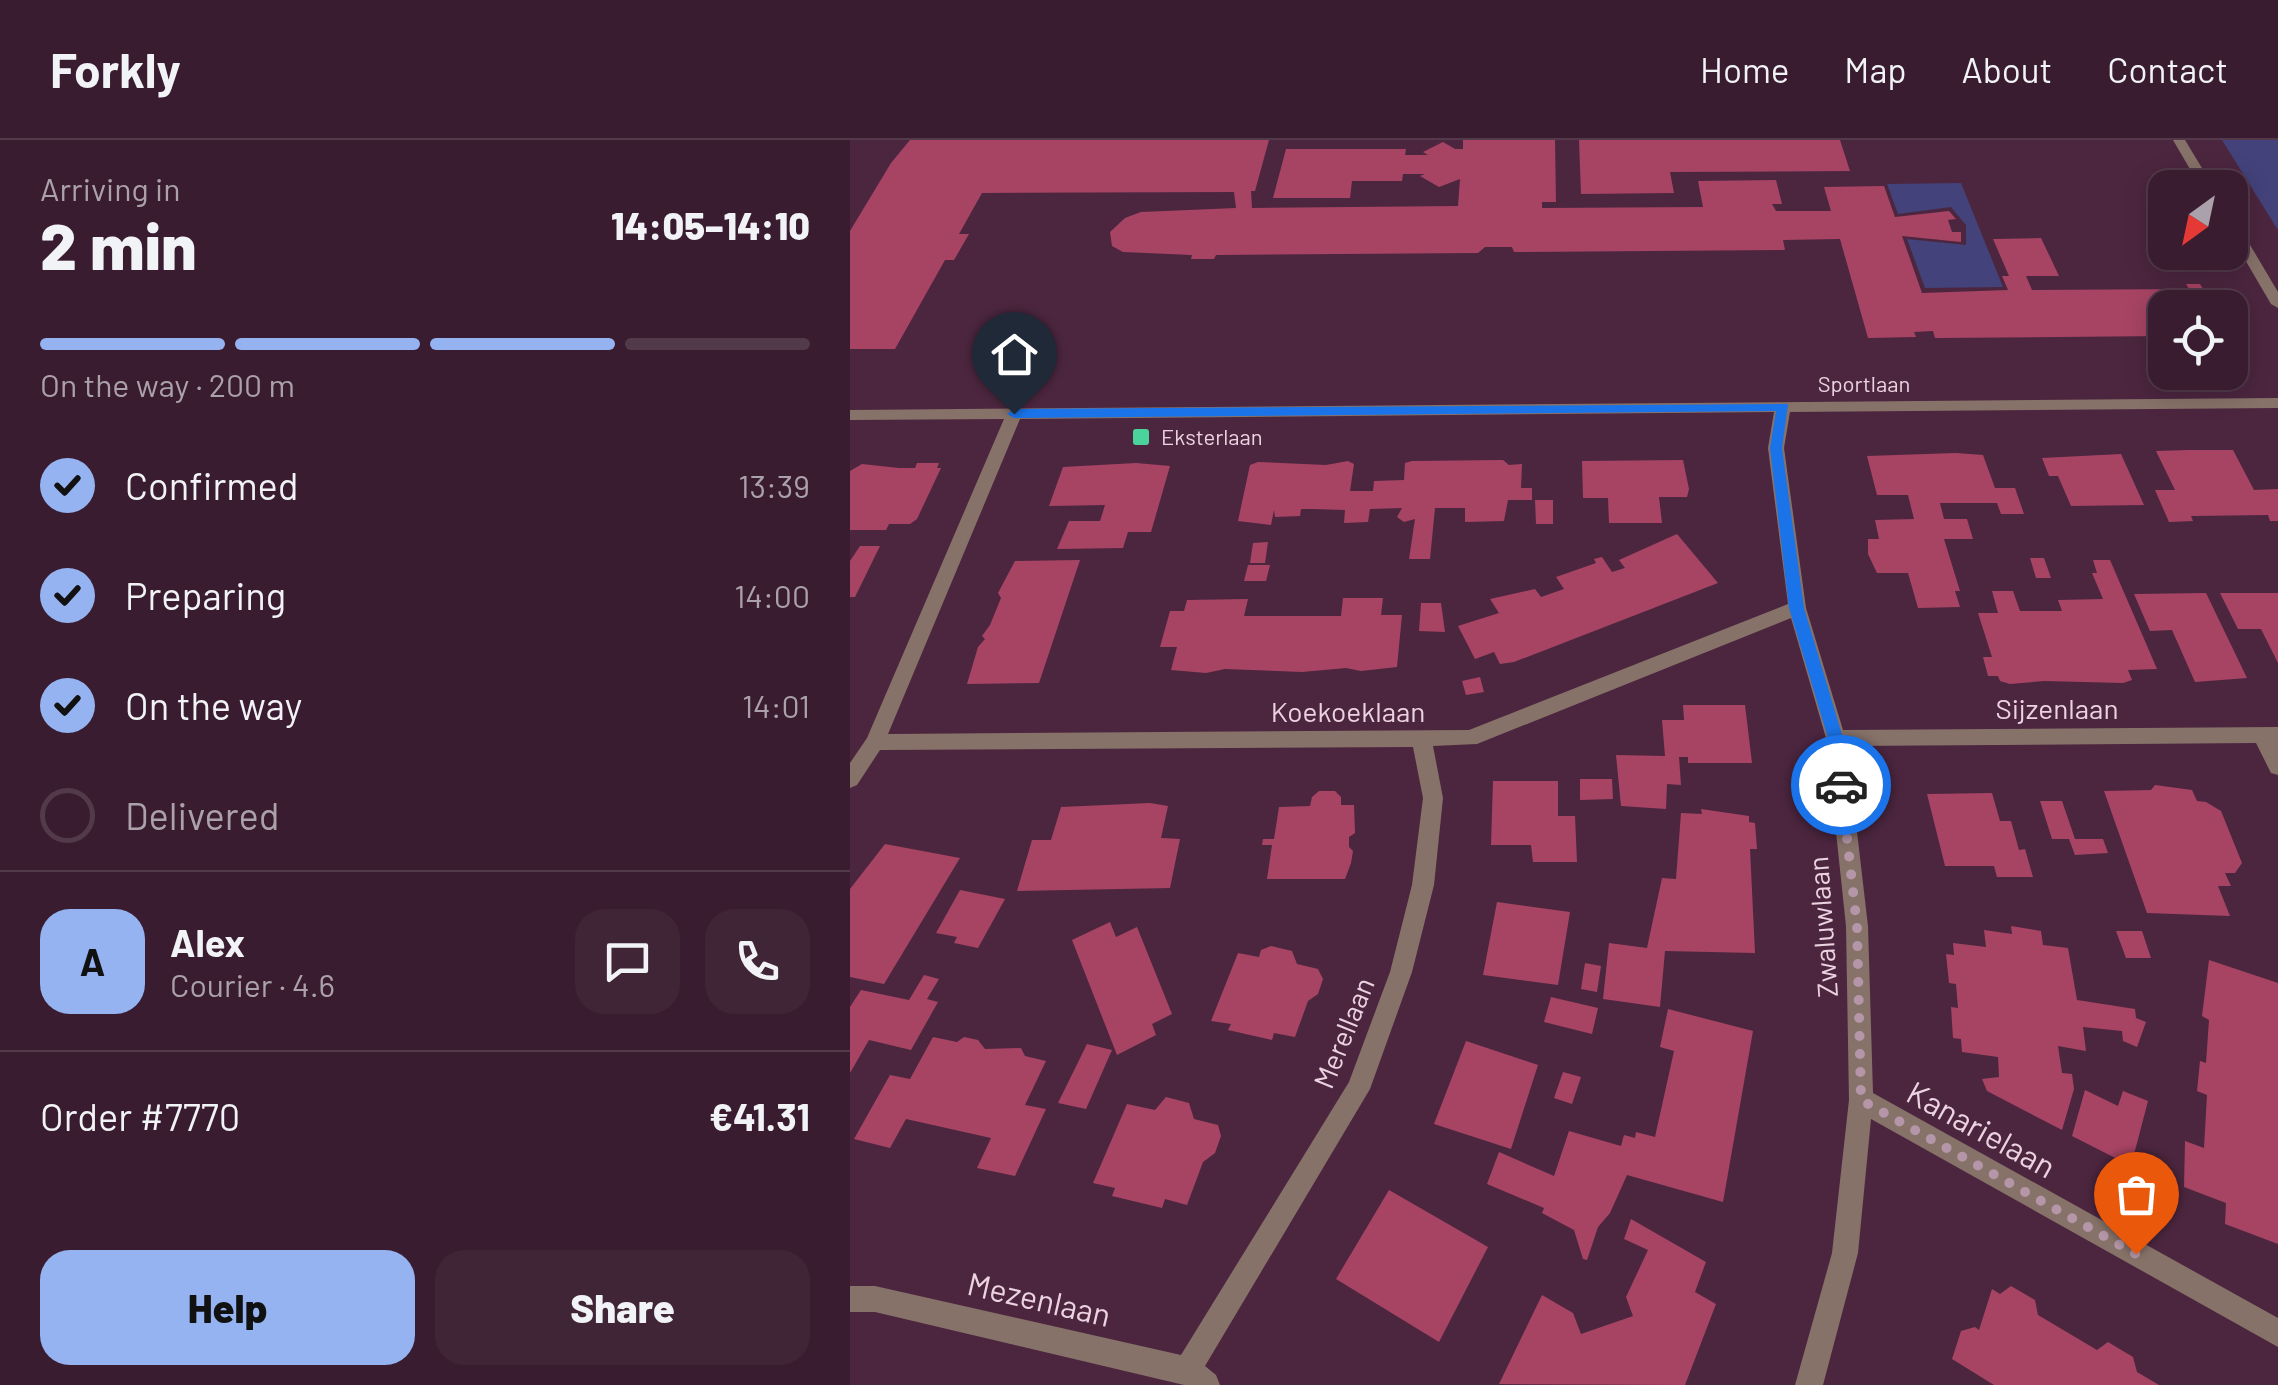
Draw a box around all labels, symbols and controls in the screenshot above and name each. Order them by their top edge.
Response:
text: Forkly [50,40,181,98]
text: Home [1700,48,1789,90]
text: Map [1844,48,1907,90]
text: About [1962,48,2052,90]
text: Contact [2107,48,2228,90]
text: Arriving in [40,169,180,207]
north arrow [2148,170,2248,270]
map controls [2148,170,2248,390]
text: 14:05–14:10 [611,202,810,248]
text: 2 min [40,205,197,283]
button: locate [2148,290,2248,390]
pin [972,312,1057,415]
icon: home [987,327,1042,382]
text: On the way · 200 m [40,365,295,403]
street label: Sportlaan [1818,370,1910,396]
place label: Eksterlaan [1161,423,1263,449]
marker: Eksterlaan [1130,426,1152,448]
icon: check [40,458,95,513]
text: Confirmed [125,462,298,508]
text: 13:39 [738,466,810,504]
icon: check [40,568,95,623]
text: Preparing [125,572,286,618]
text: 14:00 [734,576,810,614]
icon: check [40,678,95,733]
text: On the way [125,682,302,728]
text: 14:01 [742,686,810,724]
street label: Sijzenlaan [1996,691,2118,725]
street label: Koekoeklaan [1271,694,1425,728]
courier [1791,735,1891,835]
icon: car [1814,758,1869,813]
text: Delivered [125,792,279,838]
street label: Zwaluwlaan [1800,855,1844,999]
button: chat [575,909,680,1014]
button: phone [705,909,810,1014]
text: Alex [170,919,245,965]
text: A [80,938,105,984]
text: Courier · 4.6 [170,965,335,1003]
street label: Merellaan [1305,972,1381,1093]
street label: Kanarielaan [1901,1072,2063,1185]
text: Order #7770 [40,1093,240,1139]
text: €41.31 [709,1093,810,1139]
pin [2094,1152,2179,1255]
icon: bag [2109,1167,2164,1222]
button: Help [40,1250,415,1365]
button: Share [435,1250,810,1365]
street label: Mezenlaan [964,1263,1115,1333]

